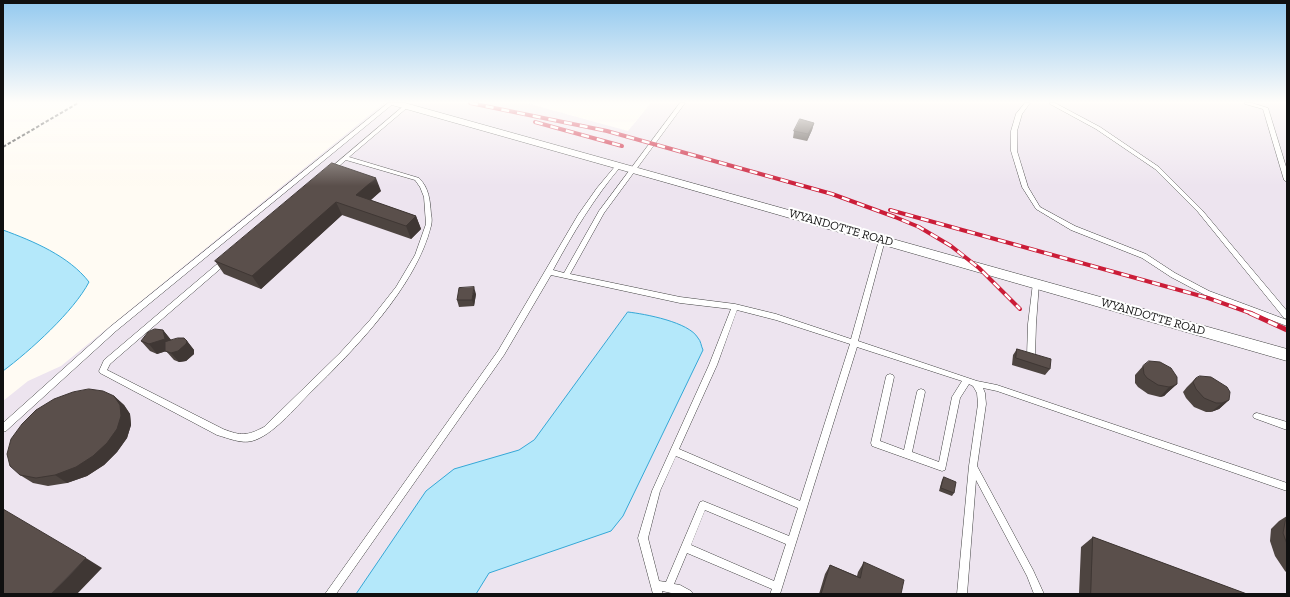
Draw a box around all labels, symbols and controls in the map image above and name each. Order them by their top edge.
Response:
street label: WYANDOTTE ROAD [787,206,895,250]
street label: WYANDOTTE ROAD [1099,295,1207,339]

